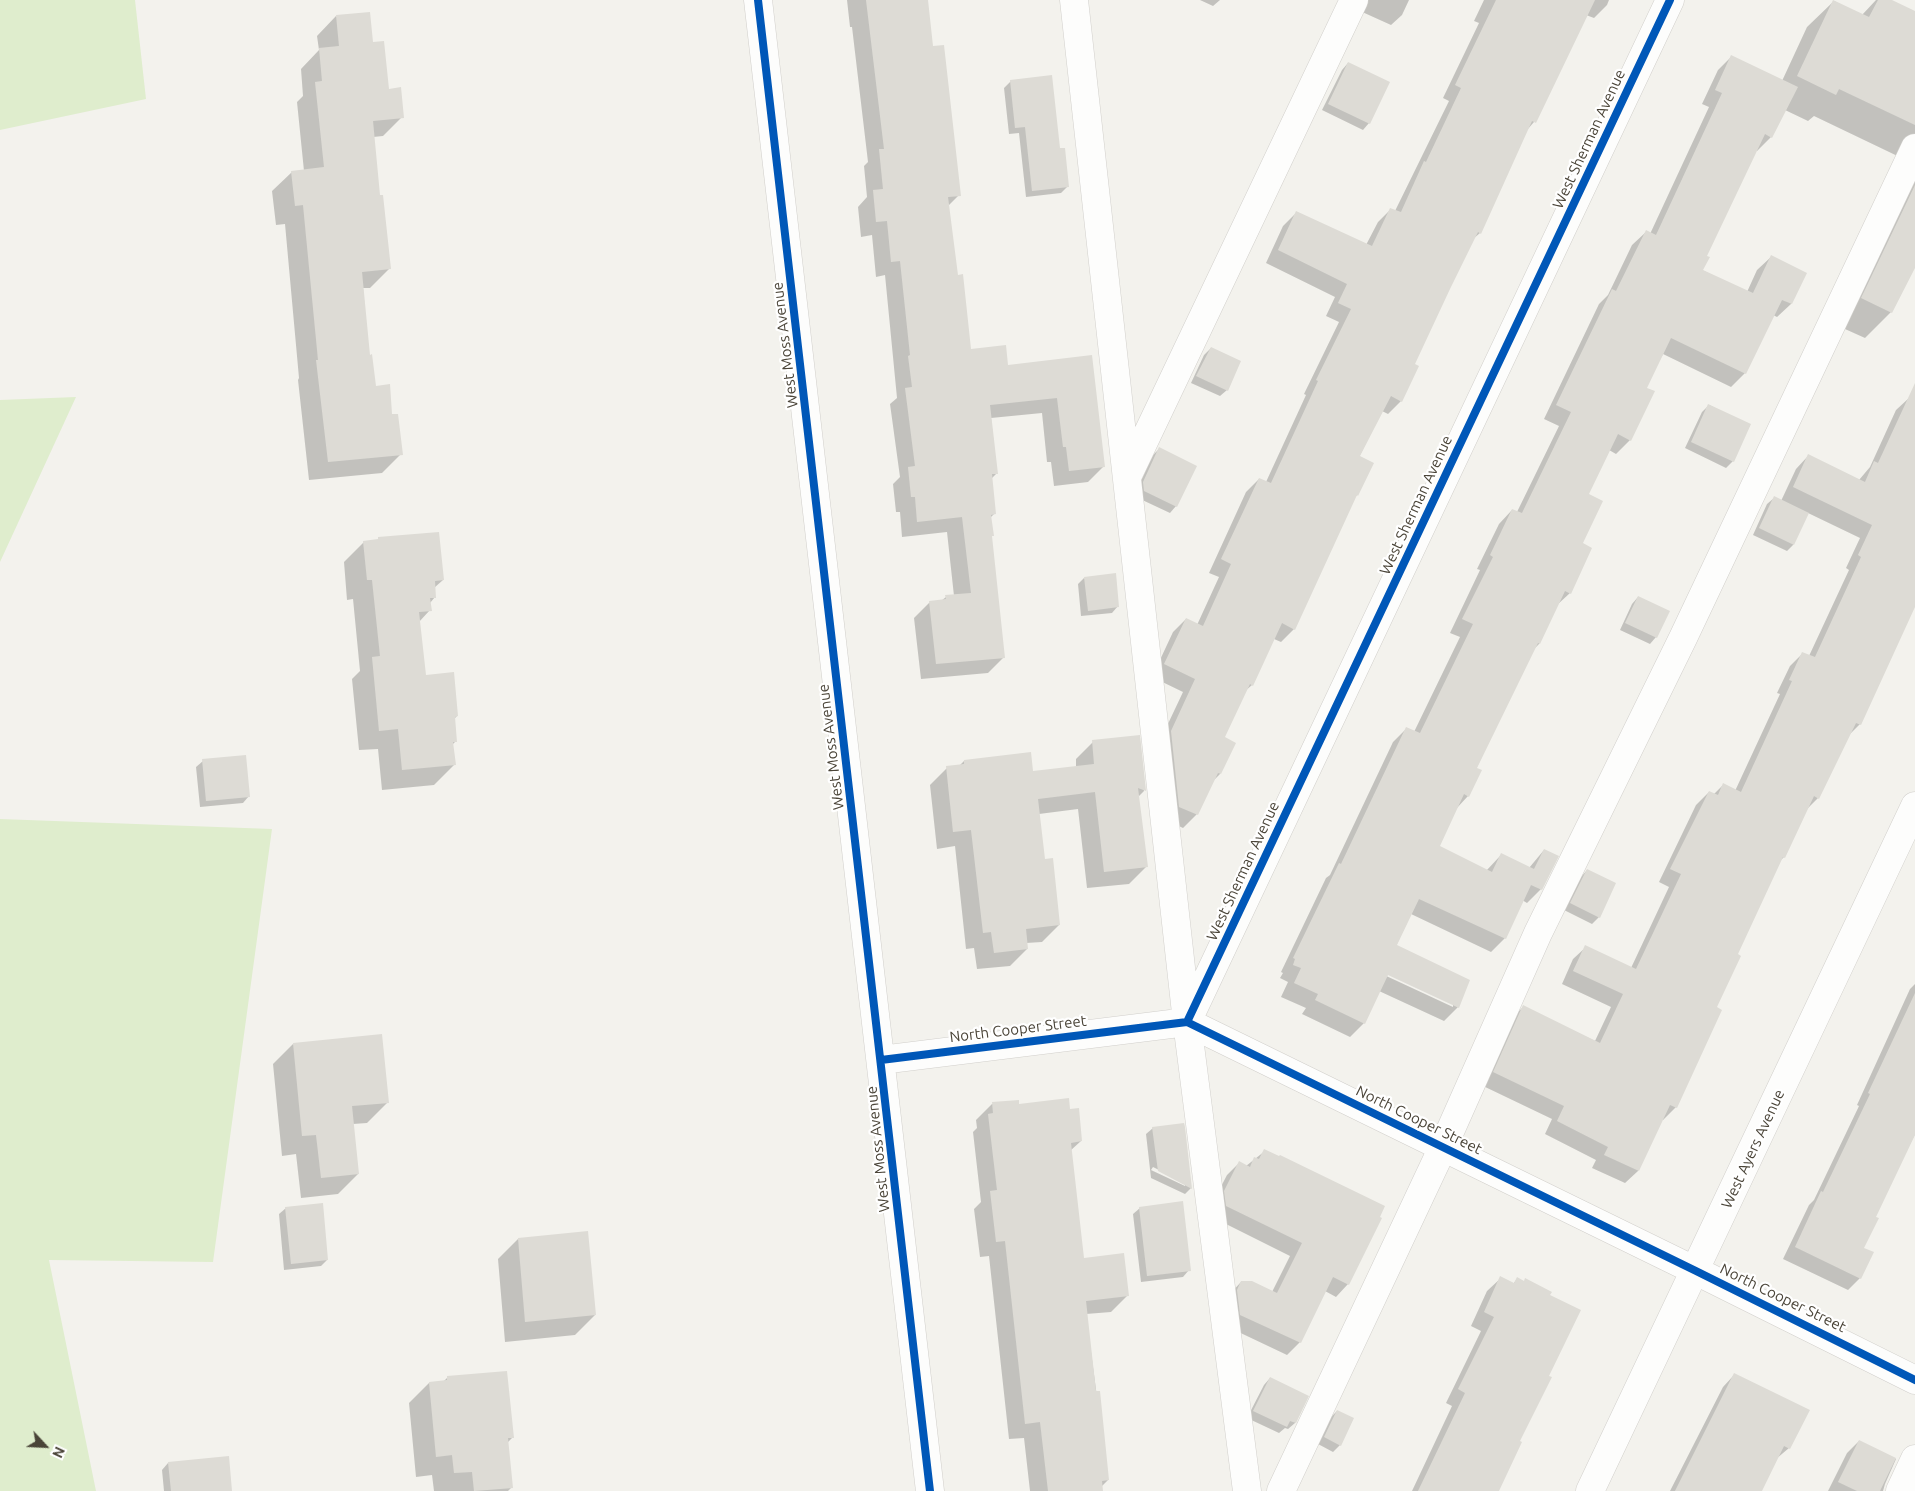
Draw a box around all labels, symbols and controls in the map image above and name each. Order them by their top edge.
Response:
street label: West Sherman Avenue [1549,67,1629,211]
street label: West Moss Avenue [768,281,802,409]
street label: West Sherman Avenue [1376,433,1456,577]
street label: West Moss Avenue [814,683,848,811]
street label: West Sherman Avenue [1203,799,1283,943]
street label: North Cooper Street [948,1012,1088,1046]
street label: North Cooper Street [1353,1082,1485,1158]
street label: West Moss Avenue [862,1085,894,1213]
street label: West Ayers Avenue [1718,1087,1788,1211]
street label: North Cooper Street [1717,1260,1849,1336]
north arrow [20,1421,70,1471]
text: N [49,1444,68,1460]

